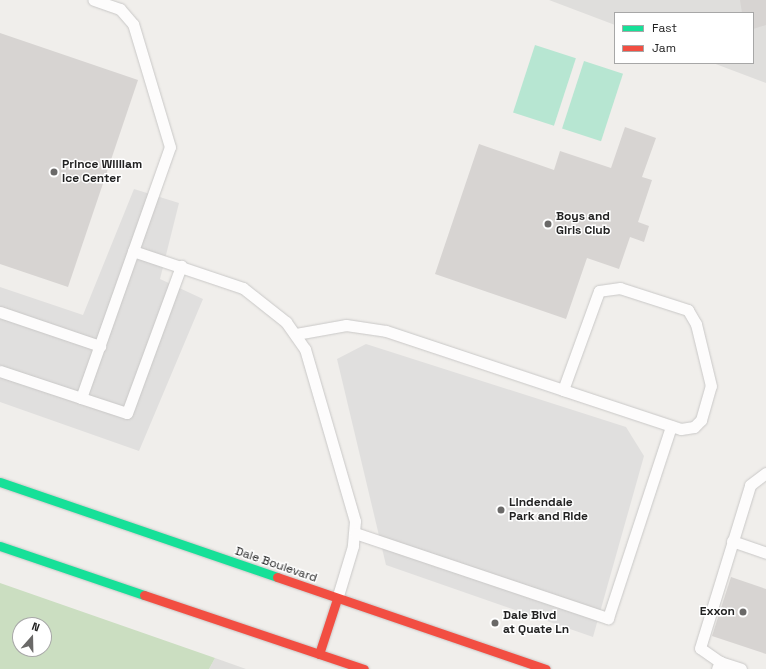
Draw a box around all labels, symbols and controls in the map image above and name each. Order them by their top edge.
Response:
legend [614,12,754,64]
text: Fast [652,20,677,36]
text: Jam [652,40,676,56]
place label: Prince William Ice Center [62,158,142,186]
marker: Prince William Ice Center [49,167,59,177]
place label: Boys and Girls Club [556,210,610,238]
marker: Boys and Girls Club [543,219,553,229]
place label: Lindendale Park and Ride [509,496,588,524]
marker: Lindendale Park and Ride [496,505,506,515]
street label: Dale Boulevard [233,544,319,586]
place label: Exxon [700,605,735,619]
marker: Exxon [738,607,748,617]
place label: Dale Blvd at Quate Ln [503,609,569,637]
north arrow [12,617,52,657]
marker: Dale Blvd at Quate Ln [490,618,500,628]
text: N [30,619,42,635]

